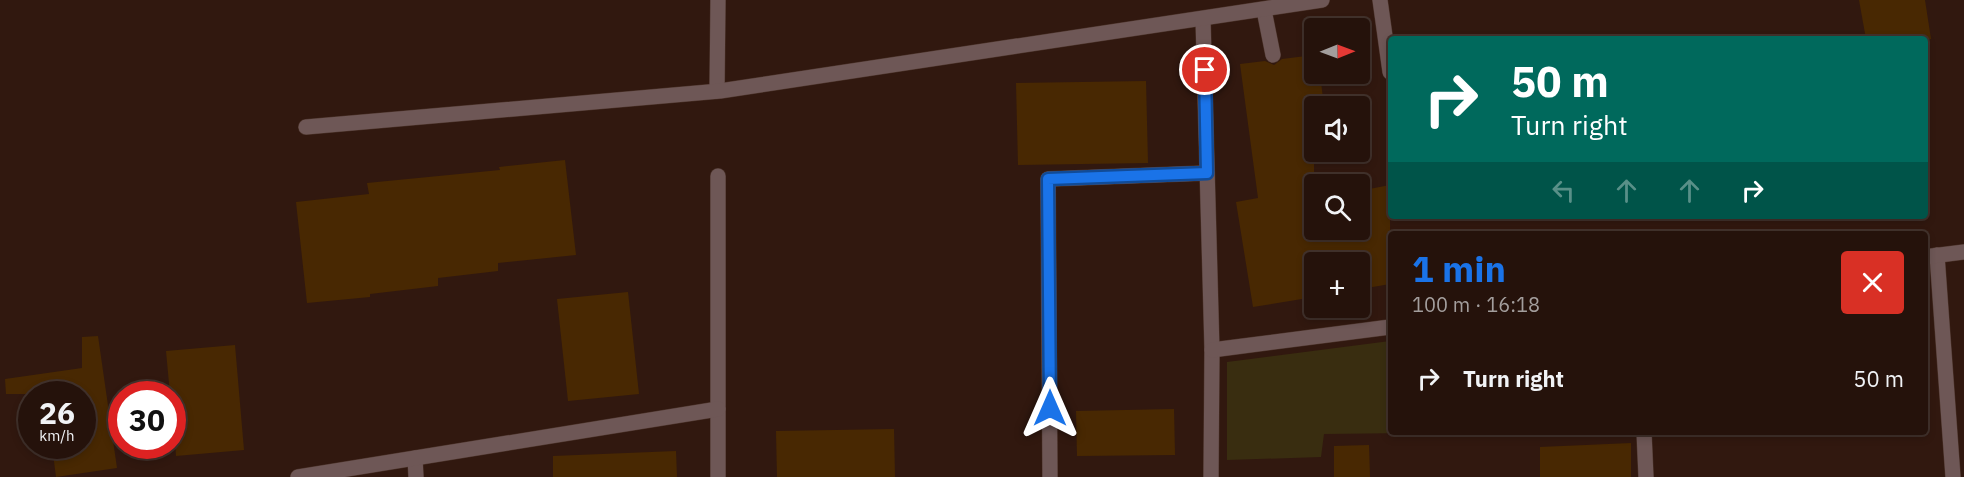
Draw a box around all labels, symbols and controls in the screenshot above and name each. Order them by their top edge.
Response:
north arrow [1304,18,1370,84]
map controls [1304,18,1370,318]
pin [1179,44,1230,95]
icon: arrive [1188,53,1221,86]
text: 50 m [1511,54,1609,109]
icon: right [1412,60,1490,138]
button: sound [1304,96,1370,162]
text: Turn right [1511,107,1628,142]
button: search [1304,174,1370,240]
icon: left [1547,174,1580,207]
icon: ahead [1610,174,1643,207]
icon: ahead [1673,174,1706,207]
icon: right [1736,174,1769,207]
text: 1 min [1412,245,1506,292]
button: close [1841,251,1904,314]
button: + [1304,252,1370,318]
text: 100 m · 16:18 [1412,291,1540,318]
icon: right [1412,362,1445,395]
text: Turn right [1463,364,1564,393]
text: 50 m [1853,364,1904,393]
position arrow [1018,376,1082,440]
speed limit sign: 30 [108,381,186,459]
text: 26 [39,393,75,432]
text: km/h [39,426,75,445]

